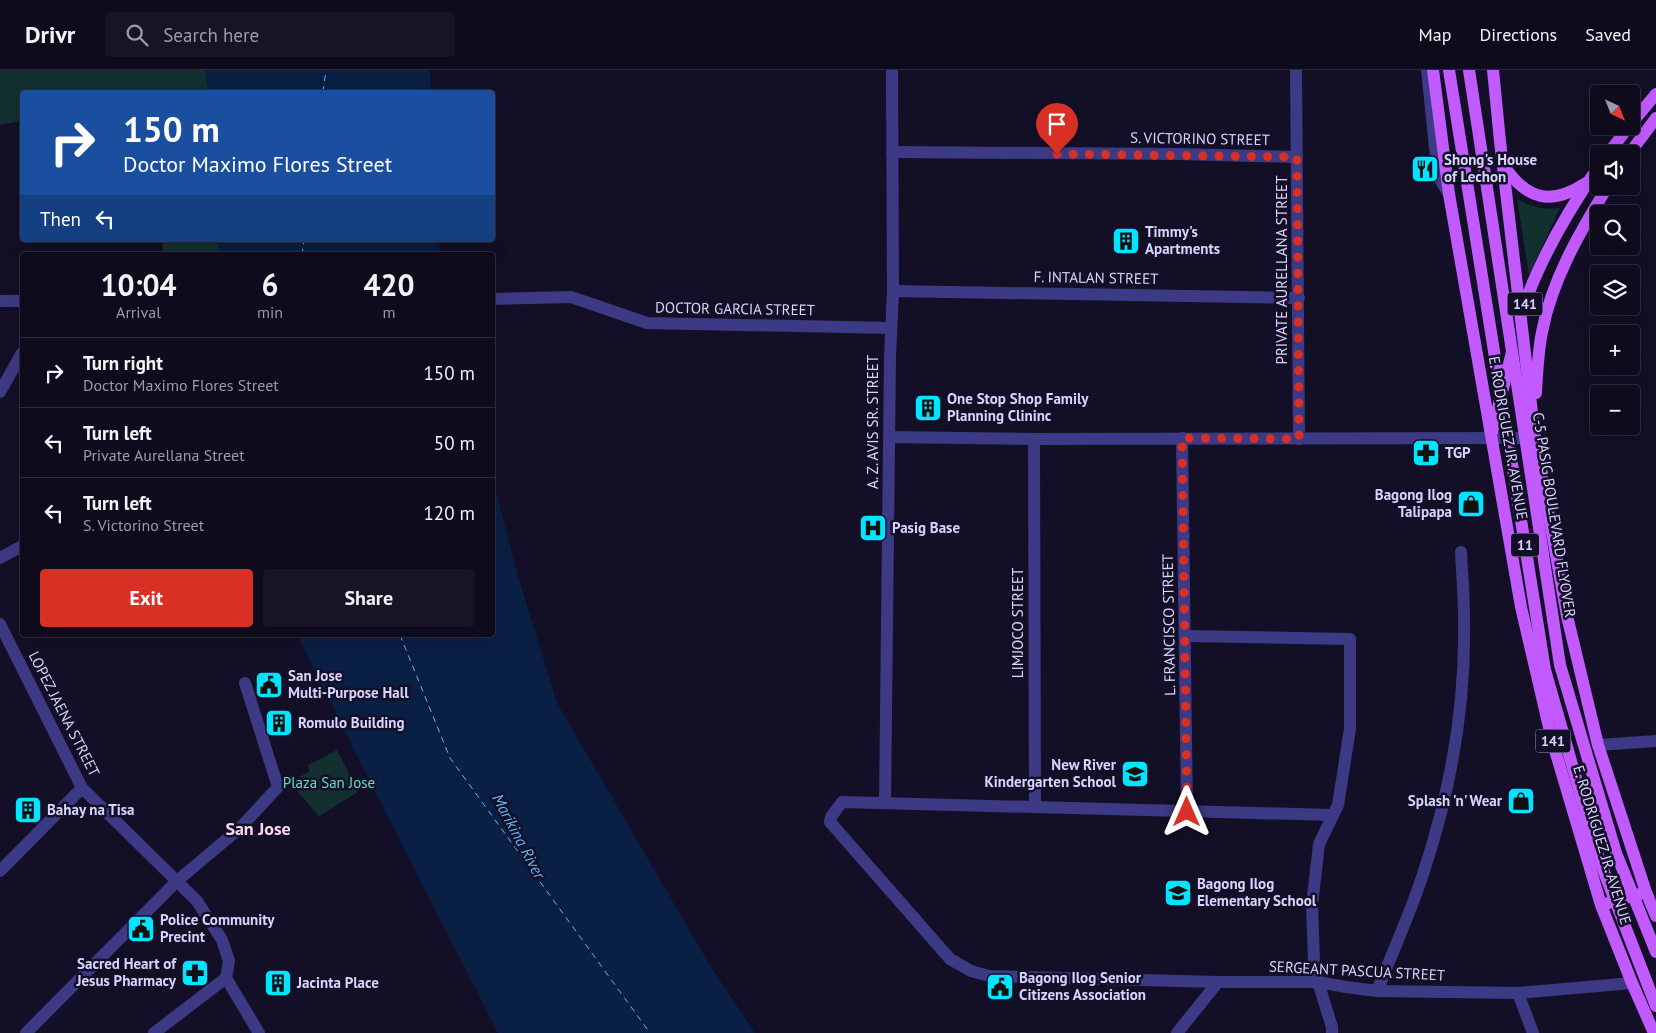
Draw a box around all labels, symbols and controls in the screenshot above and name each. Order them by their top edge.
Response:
search box [105,12,455,57]
text: Drivr [25,19,75,50]
icon: search [123,21,151,49]
text: Search here [163,23,259,47]
text: Map [1419,23,1451,46]
text: Directions [1479,23,1557,46]
text: Saved [1585,23,1631,46]
north arrow [1590,85,1640,135]
map controls [1590,85,1640,435]
pin [1036,103,1078,154]
text: 150 m [123,106,220,152]
icon: right [40,110,105,175]
icon: arrive [1043,110,1071,138]
street label: S. VICTORINO STREET [1130,128,1271,149]
button: sound [1590,145,1640,195]
text: Doctor Maximo Flores Street [123,150,392,178]
place label: Shong's House of Lechon [1444,150,1537,186]
restaurant icon: Shong's House of Lechon [1410,154,1440,184]
street label: PRIVATE AURELLANA STREET [1272,175,1291,364]
icon: left [91,205,119,233]
button: search [1590,205,1640,255]
text: Then [40,207,81,231]
place label: Timmy's Apartments [1145,222,1220,258]
building icon: Timmy's Apartments [1111,226,1141,256]
text: 10:04 [100,265,177,304]
text: 6 [262,265,279,304]
text: 420 [363,265,415,304]
button: layers [1590,265,1640,315]
street label: F. INTALAN STREET [1034,267,1159,288]
road number: 141 [1508,292,1542,315]
street label: DOCTOR GARCIA STREET [655,298,816,319]
text: Arrival [116,302,161,322]
text: min [257,302,283,322]
text: m [383,302,396,322]
button: + [1590,325,1640,375]
text: Turn right [83,351,163,375]
street label: A. Z. AVIS SR. STREET [863,354,882,489]
street label: E. RODRIGUEZ JR. AVENUE [1485,355,1532,521]
icon: right [40,359,68,387]
text: 150 m [423,361,475,385]
text: Doctor Maximo Flores Street [83,375,279,395]
button: − [1590,385,1640,435]
place label: One Stop Shop Family Planning Clininc [947,389,1089,425]
building icon: One Stop Shop Family Planning Clininc [913,393,943,423]
street label: C-5 PASIG BOULEVARD FLYOVER [1529,411,1580,619]
text: Turn left [83,421,152,445]
icon: left [40,429,68,457]
text: 50 m [434,431,475,455]
pharmacy icon: TGP [1411,438,1441,468]
place label: TGP [1445,443,1471,462]
text: Private Aurellana Street [83,445,245,465]
place label: Bagong Ilog Talipapa [1375,485,1452,521]
shop icon: Bagong Ilog Talipapa [1456,489,1486,519]
text: Turn left [83,491,152,515]
icon: left [40,499,68,527]
text: 120 m [423,501,475,525]
hospital icon: Pasig Base [858,513,888,543]
text: S. Victorino Street [83,515,204,535]
place label: Pasig Base [892,518,960,537]
road number: 11 [1511,534,1539,556]
street label: L. FRANCISCO STREET [1158,553,1179,696]
street label: LIMJOCO STREET [1008,567,1027,678]
button: Exit [40,569,253,627]
button: Share [263,569,475,627]
street label: LOPEZ JAENA STREET [25,648,105,780]
place label: San Jose Multi-Purpose Hall [288,666,409,702]
public building icon: San Jose Multi-Purpose Hall [254,670,284,700]
building icon: Romulo Building [264,708,294,738]
place label: Romulo Building [298,713,405,732]
road number: 141 [1536,729,1570,752]
place label: New River Kindergarten School [984,755,1117,791]
school or university icon: New River Kindergarten School [1120,759,1150,789]
street label: E. RODRIGUEZ JR. AVENUE [1569,763,1636,927]
park label: Plaza San Jose [283,773,375,792]
position arrow [1160,785,1212,837]
shop icon: Splash 'n' Wear [1506,786,1536,816]
water label: Marikina River [488,790,551,884]
place label: Splash 'n' Wear [1408,791,1503,810]
building icon: Bahay na Tisa [13,795,43,825]
place label: Bahay na Tisa [47,800,135,819]
district label: San Jose [225,817,291,840]
place label: Bagong Ilog Elementary School [1197,874,1317,910]
school or university icon: Bagong Ilog Elementary School [1163,878,1193,908]
place label: Police Community Precint [160,910,275,946]
public building icon: Police Community Precint [126,914,156,944]
place label: Sacred Heart of Jesus Pharmacy [75,954,177,990]
street label: SERGEANT PASCUA STREET [1268,956,1446,985]
pharmacy icon: Sacred Heart of Jesus Pharmacy [180,958,210,988]
building icon: Jacinta Place [263,968,293,998]
place label: Bagong Ilog Senior Citizens Association [1019,968,1146,1004]
public building icon: Bagong Ilog Senior Citizens Association [985,972,1015,1002]
place label: Jacinta Place [296,973,379,992]

